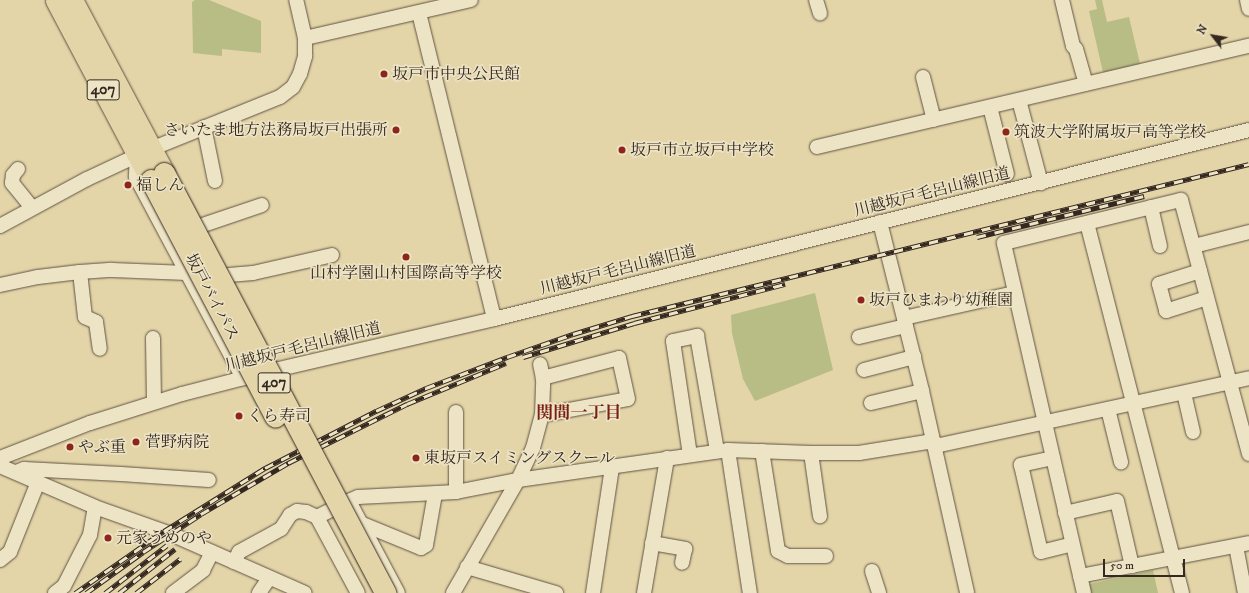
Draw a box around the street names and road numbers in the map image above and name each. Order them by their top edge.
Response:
road number: 407 [86,77,120,103]
street label: 川越坂戸毛呂山線旧道 [852,163,1012,221]
street label: 川越坂戸毛呂山線旧道 [538,241,698,299]
street label: 坂戸バイパス [181,250,243,344]
street label: 川越坂戸毛呂山線旧道 [223,318,383,376]
road number: 407 [257,370,291,396]

